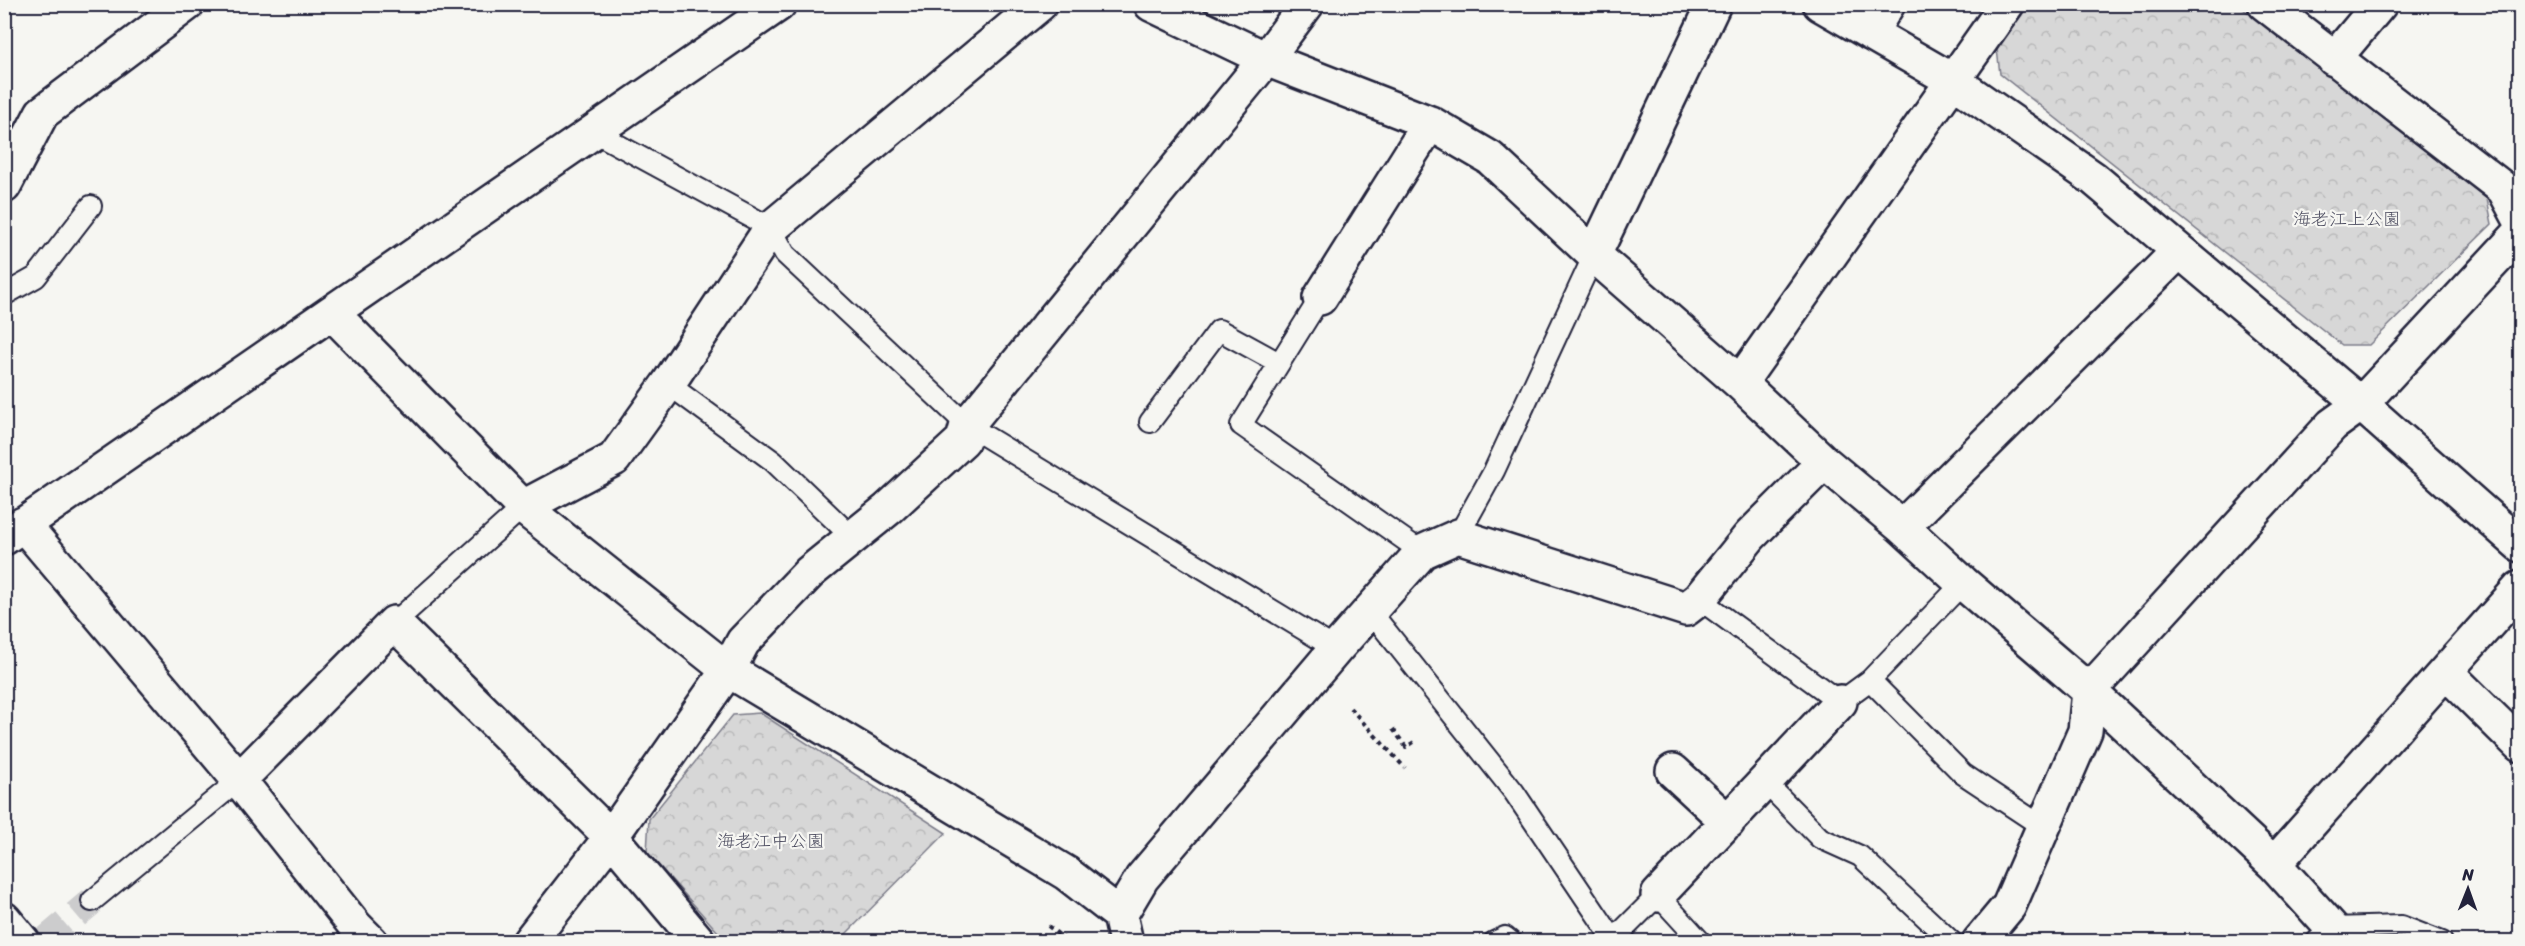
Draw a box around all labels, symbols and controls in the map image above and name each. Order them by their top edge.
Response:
park label: 海老江上公園 [2293,203,2401,235]
park label: 海老江中公園 [717,825,825,857]
north arrow [2438,859,2498,919]
text: N [2461,860,2475,889]

